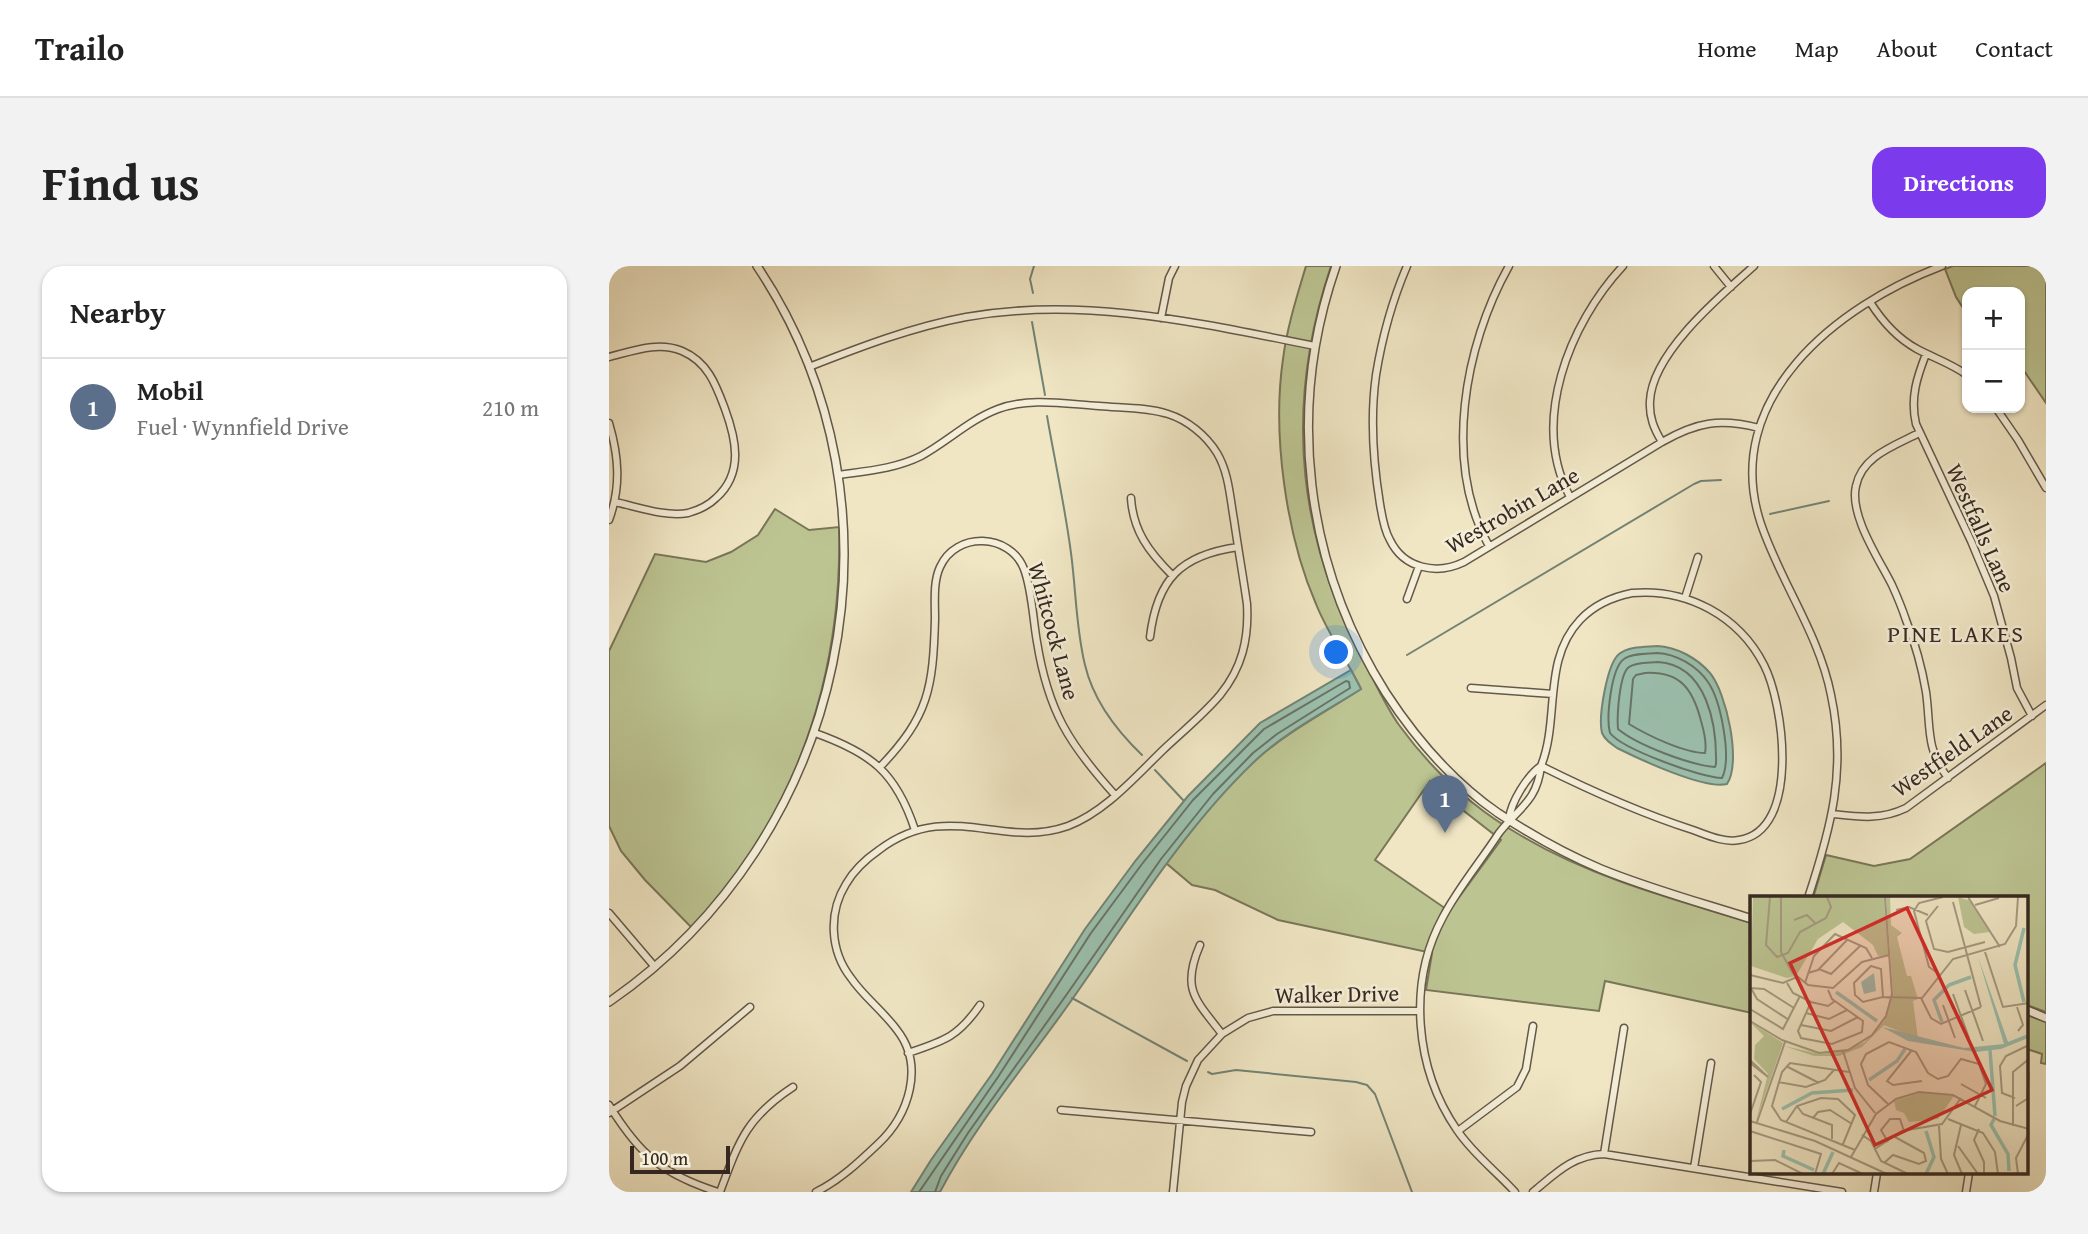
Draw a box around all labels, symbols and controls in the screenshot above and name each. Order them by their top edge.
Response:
text: Trailo [35,24,124,72]
text: Home [1698,31,1757,66]
text: Map [1795,31,1839,66]
text: About [1877,31,1937,66]
text: Contact [1975,31,2053,66]
text: Find us [42,146,200,218]
button: Directions [1872,147,2046,218]
map controls [1962,287,2025,413]
button: + [1962,287,2025,350]
text: Nearby [70,290,166,334]
button: − [1962,350,2025,413]
text: Mobil [137,371,204,410]
text: 1 [87,391,99,424]
text: 210 m [482,391,539,424]
text: Fuel · Wynnfield Drive [137,410,349,443]
street label: Westrobin Lane [1439,458,1585,561]
street label: Westfalls Lane [1938,458,2025,597]
street label: Whitcock Lane [1020,558,1089,703]
district label: PINE LAKES [1887,616,2025,651]
your location [1319,635,1353,669]
street label: Westfield Lane [1885,697,2019,805]
pin: 1 [1422,775,1468,833]
inset map [1750,896,2029,1174]
street label: Walker Drive [1275,976,1399,1011]
scale bar [630,1143,730,1175]
text: 100 m [641,1144,688,1172]

